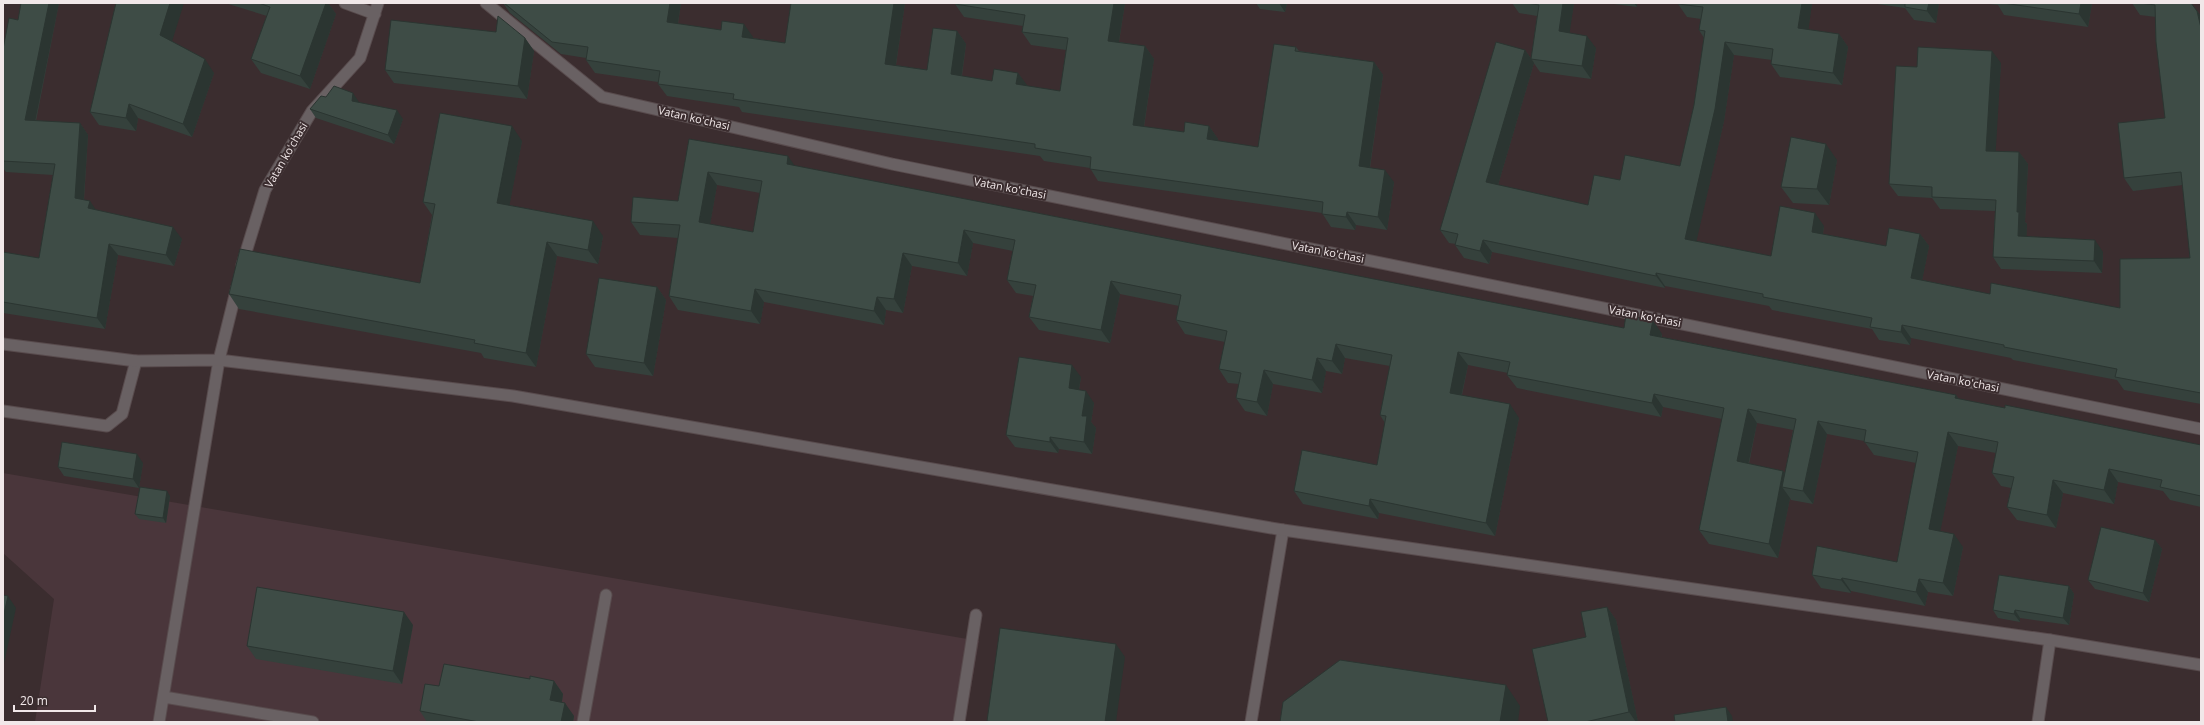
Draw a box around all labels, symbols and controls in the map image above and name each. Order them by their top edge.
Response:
street label: Vatan koʻchasi [657,102,732,133]
street label: Vatan koʻchasi [261,119,310,190]
street label: Vatan koʻchasi [973,173,1048,202]
street label: Vatan koʻchasi [1291,237,1366,266]
street label: Vatan koʻchasi [1608,301,1683,330]
street label: Vatan koʻchasi [1926,366,2001,395]
scale bar [14,687,95,713]
text: 20 m [20,692,48,709]

